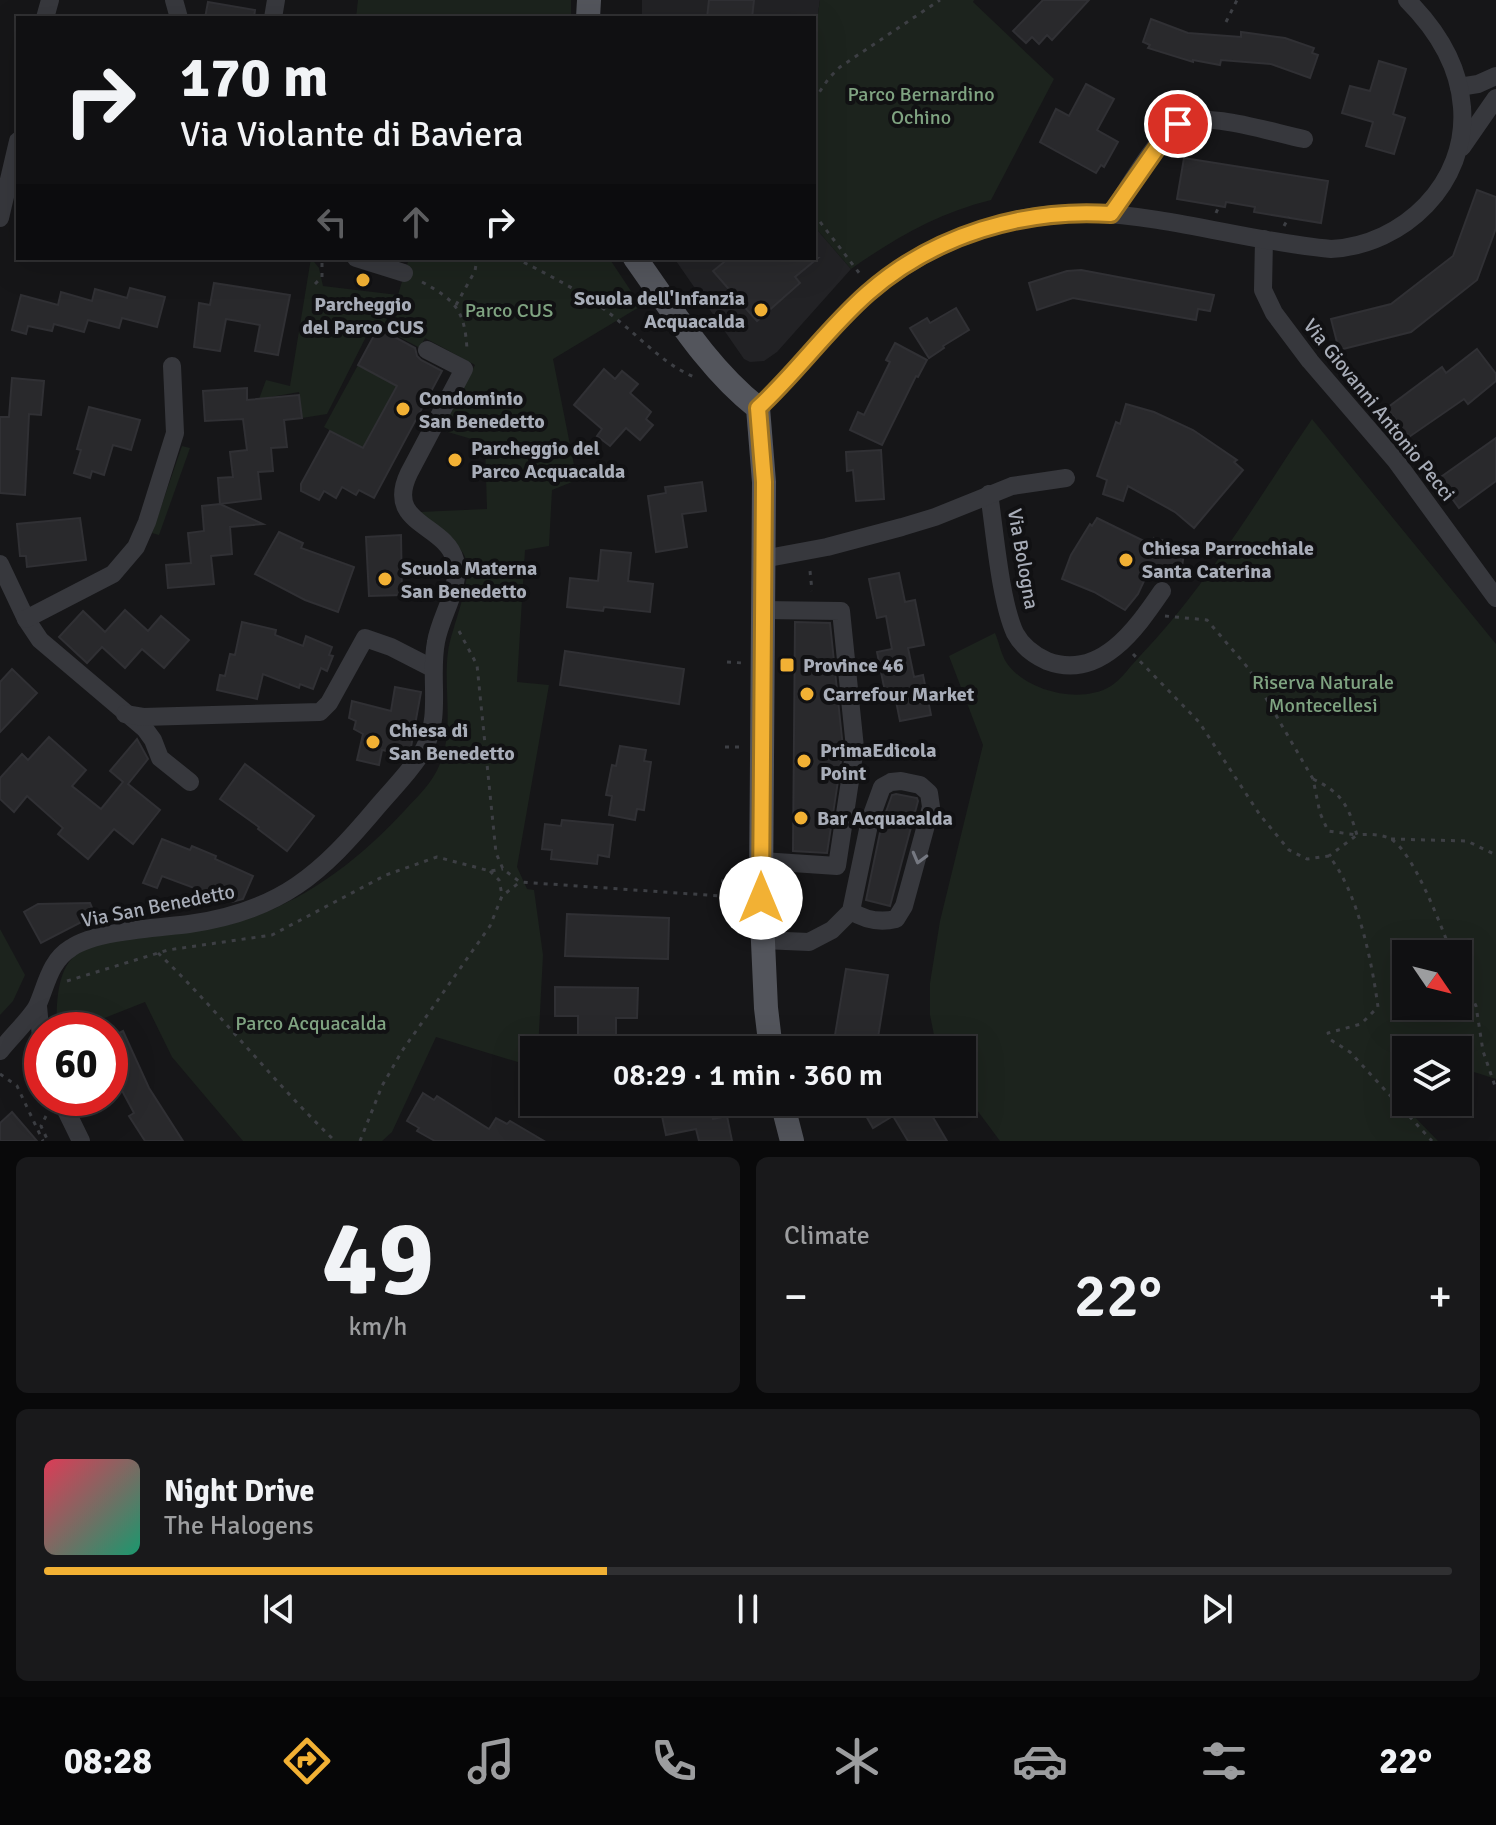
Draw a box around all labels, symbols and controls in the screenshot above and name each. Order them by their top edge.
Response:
text: 170 m [180,43,328,112]
icon: right [48,48,152,152]
park label: Parco Bernardino Ochino [847,82,995,130]
pin [1144,90,1212,158]
icon: arrive [1156,102,1200,146]
text: Via Violante di Baviera [180,112,524,157]
icon: left [310,200,354,244]
icon: ahead [394,200,438,244]
icon: right [478,200,522,244]
marker: Parcheggio del Parco CUS [354,271,372,289]
place label: Scuola dell'Infanzia Acquacalda [574,286,745,334]
place label: Parcheggio del Parco CUS [302,292,424,340]
park label: Parco CUS [465,298,553,323]
marker: Scuola dell'Infanzia Acquacalda [752,301,770,319]
street label: Via Giovanni Antonio Pecci [1298,314,1460,506]
place label: Condominio San Benedetto [419,386,545,434]
marker: Condominio San Benedetto [394,400,412,418]
place label: Parcheggio del Parco Acquacalda [471,436,625,484]
marker: Parcheggio del Parco Acquacalda [446,451,464,469]
street label: Via Bologna [1002,507,1044,611]
place label: Chiesa Parrocchiale Santa Caterina [1142,536,1314,584]
marker: Chiesa Parrocchiale Santa Caterina [1117,551,1135,569]
place label: Scuola Materna San Benedetto [401,556,537,604]
marker: Scuola Materna San Benedetto [376,570,394,588]
place label: Province 46 [803,653,904,678]
marker: Province 46 [778,656,796,674]
park label: Riserva Naturale Montecellesi [1252,670,1394,718]
place label: Carrefour Market [823,682,975,707]
marker: Carrefour Market [798,685,816,703]
place label: Chiesa di San Benedetto [389,718,515,766]
marker: Chiesa di San Benedetto [364,733,382,751]
place label: PrimaEdicola Point [820,738,937,786]
marker: PrimaEdicola Point [795,752,813,770]
place label: Bar Acquacalda [817,806,953,831]
marker: Bar Acquacalda [792,809,810,827]
one-way arrow [912,851,929,864]
position arrow [719,856,803,940]
street label: Via San Benedetto [79,879,237,933]
north arrow [1392,940,1472,1020]
map controls [1392,940,1472,1116]
park label: Parco Acquacalda [235,1011,387,1036]
speed limit sign: 60 [24,1012,128,1116]
button: layers [1392,1036,1472,1116]
text: 08:29 · 1 min · 360 m [613,1057,883,1094]
text: 49 [322,1195,434,1323]
text: Climate [784,1220,870,1252]
text: 22° [1074,1260,1162,1334]
text: − [784,1270,808,1324]
text: + [1428,1270,1452,1324]
text: km/h [349,1311,407,1343]
text: Night Drive [164,1473,314,1510]
text: The Halogens [164,1510,314,1542]
icon: previous [257,1587,301,1631]
icon: pause [726,1587,770,1631]
icon: next [1195,1587,1239,1631]
icon: directions [279,1733,335,1789]
icon: music [463,1733,519,1789]
icon: phone [646,1733,702,1789]
icon: climate [829,1733,885,1789]
icon: car [1012,1733,1068,1789]
icon: filters [1196,1733,1252,1789]
text: 08:28 [64,1739,152,1784]
text: 22° [1379,1739,1432,1784]

